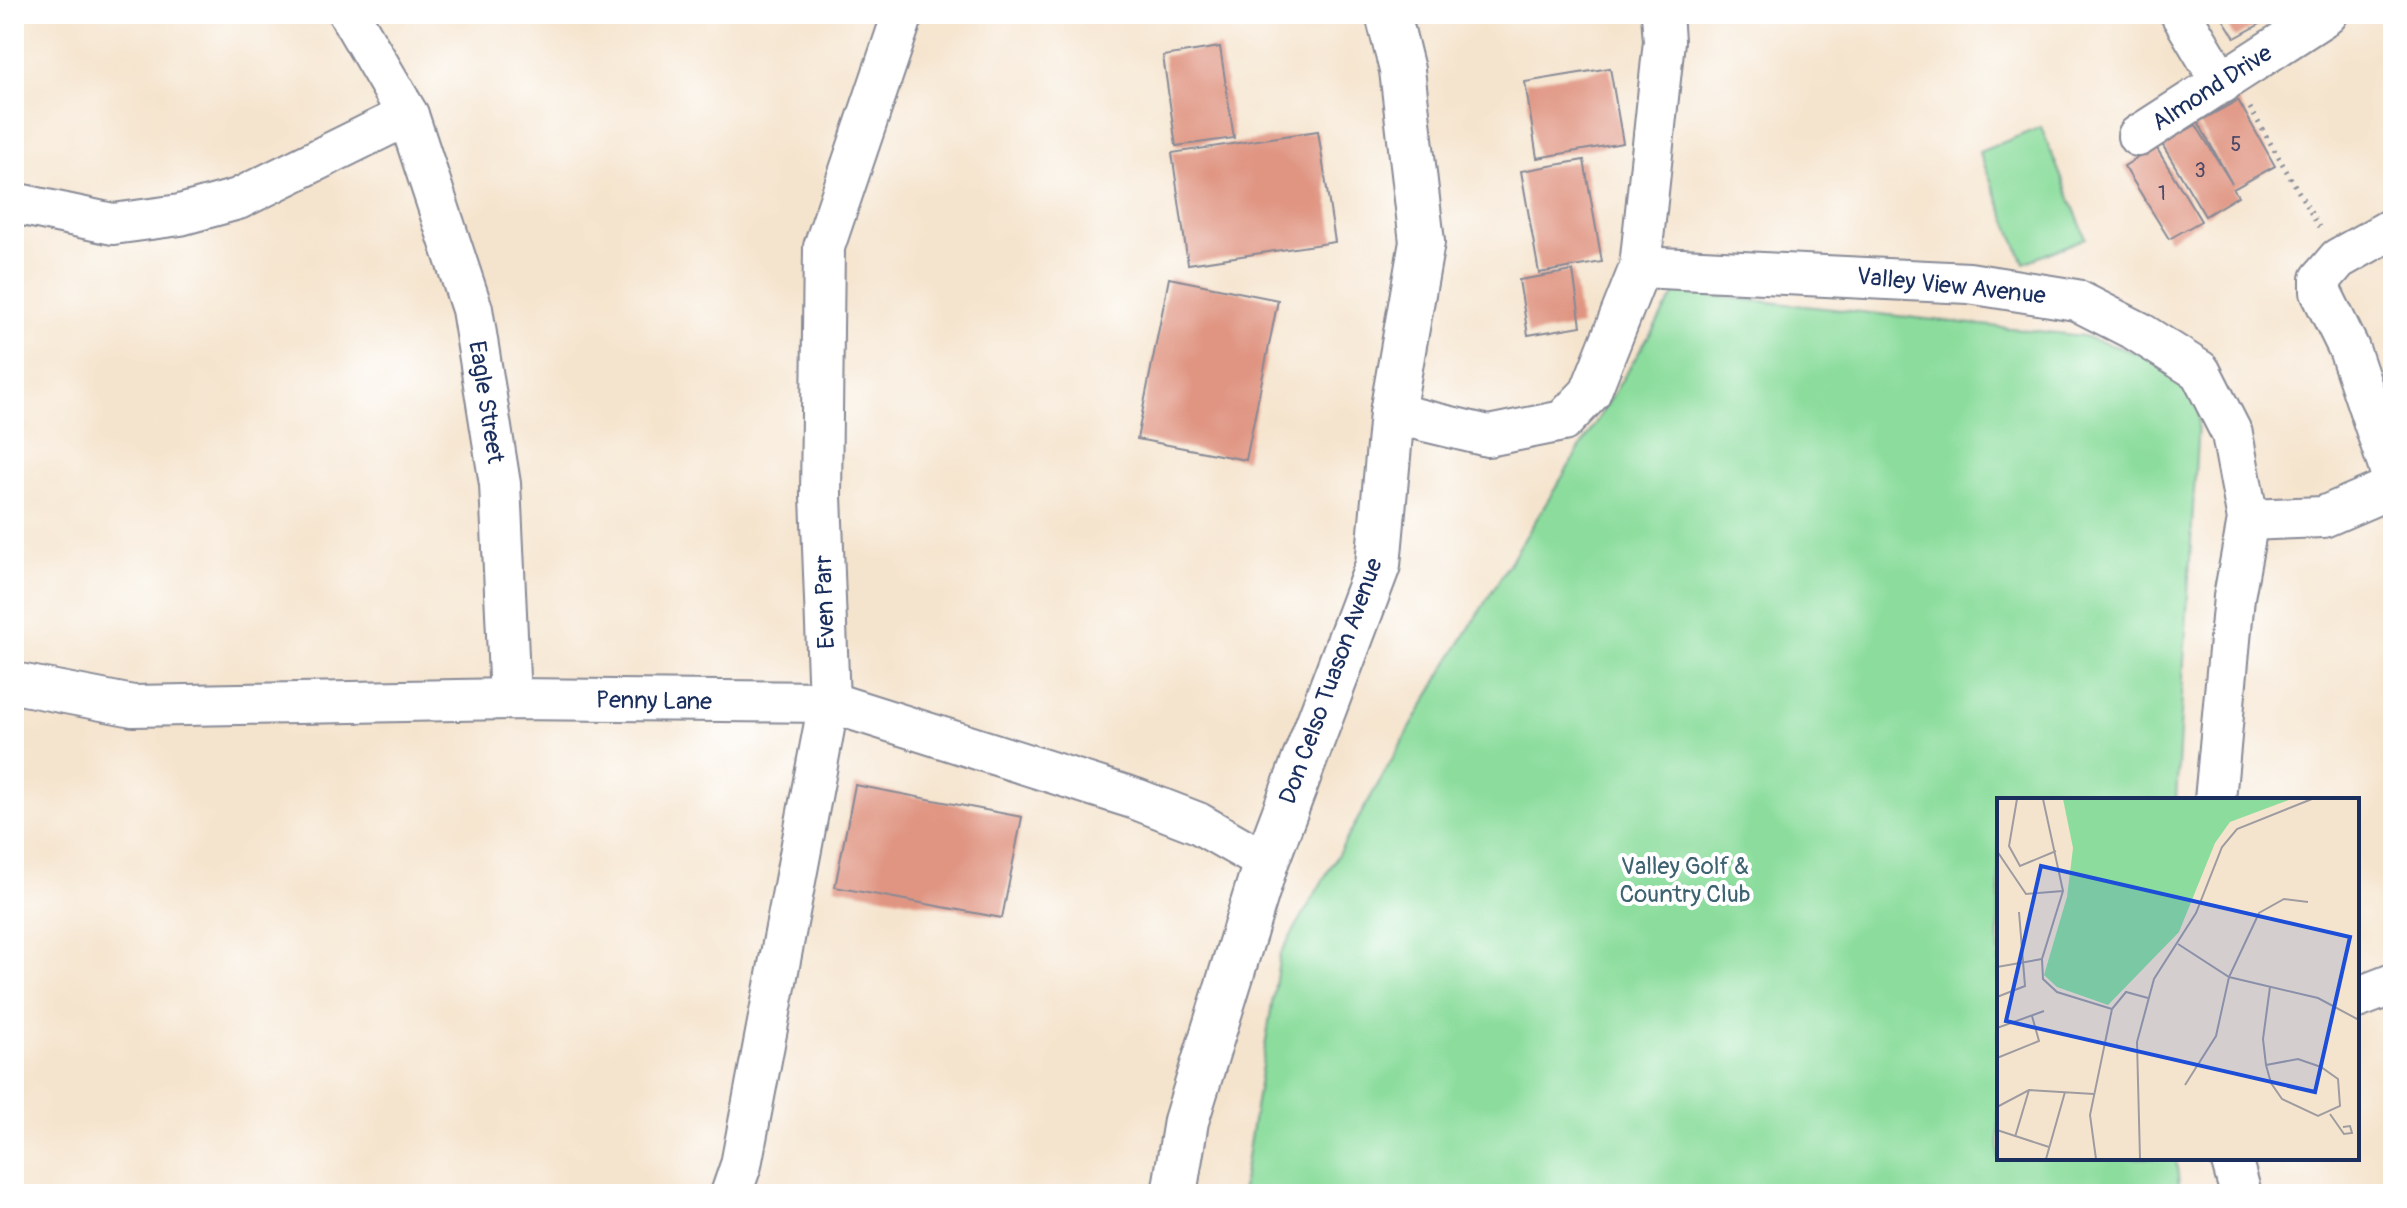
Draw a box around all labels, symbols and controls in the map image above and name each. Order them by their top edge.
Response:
street label: Almond Drive [2147,38,2278,137]
house number: 5 [2231,132,2241,157]
house number: 3 [2194,158,2206,183]
house number: 1 [2158,181,2166,206]
street label: Valley View Avenue [1855,262,2047,310]
street label: Eagle Street [462,339,510,466]
street label: Even Parr [809,554,841,649]
street label: Don Celso Tuason Avenue [1273,554,1389,808]
street label: Penny Lane [596,685,712,717]
inset map [1997,798,2359,1160]
park label: Valley Golf & Country Club [1619,852,1751,909]

